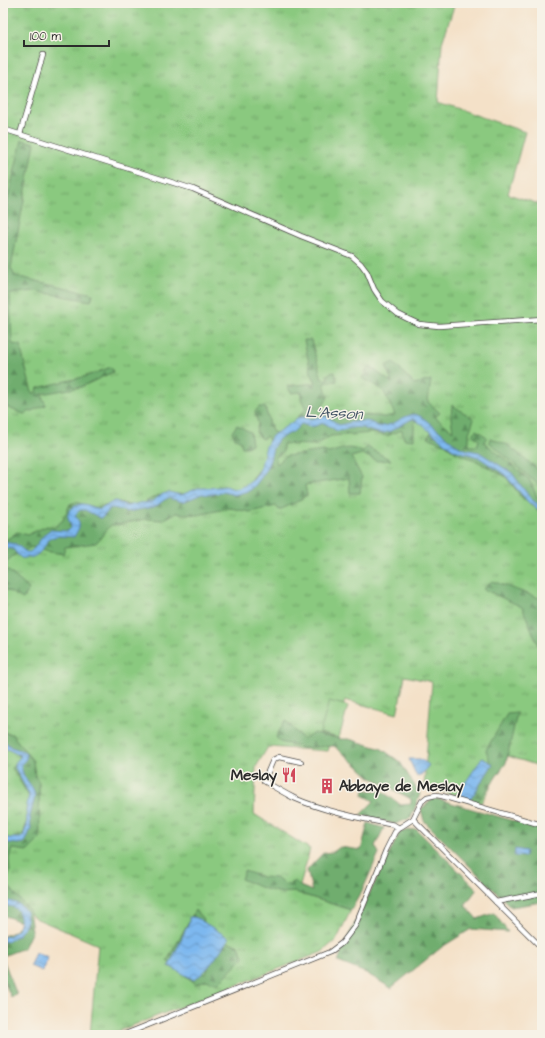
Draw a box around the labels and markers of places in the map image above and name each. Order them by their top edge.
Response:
place label: Meslay [231,765,278,787]
restaurant icon: Meslay [280,766,298,784]
place label: Abbaye de Meslay [339,776,464,798]
building icon: Abbaye de Meslay [318,777,336,795]

